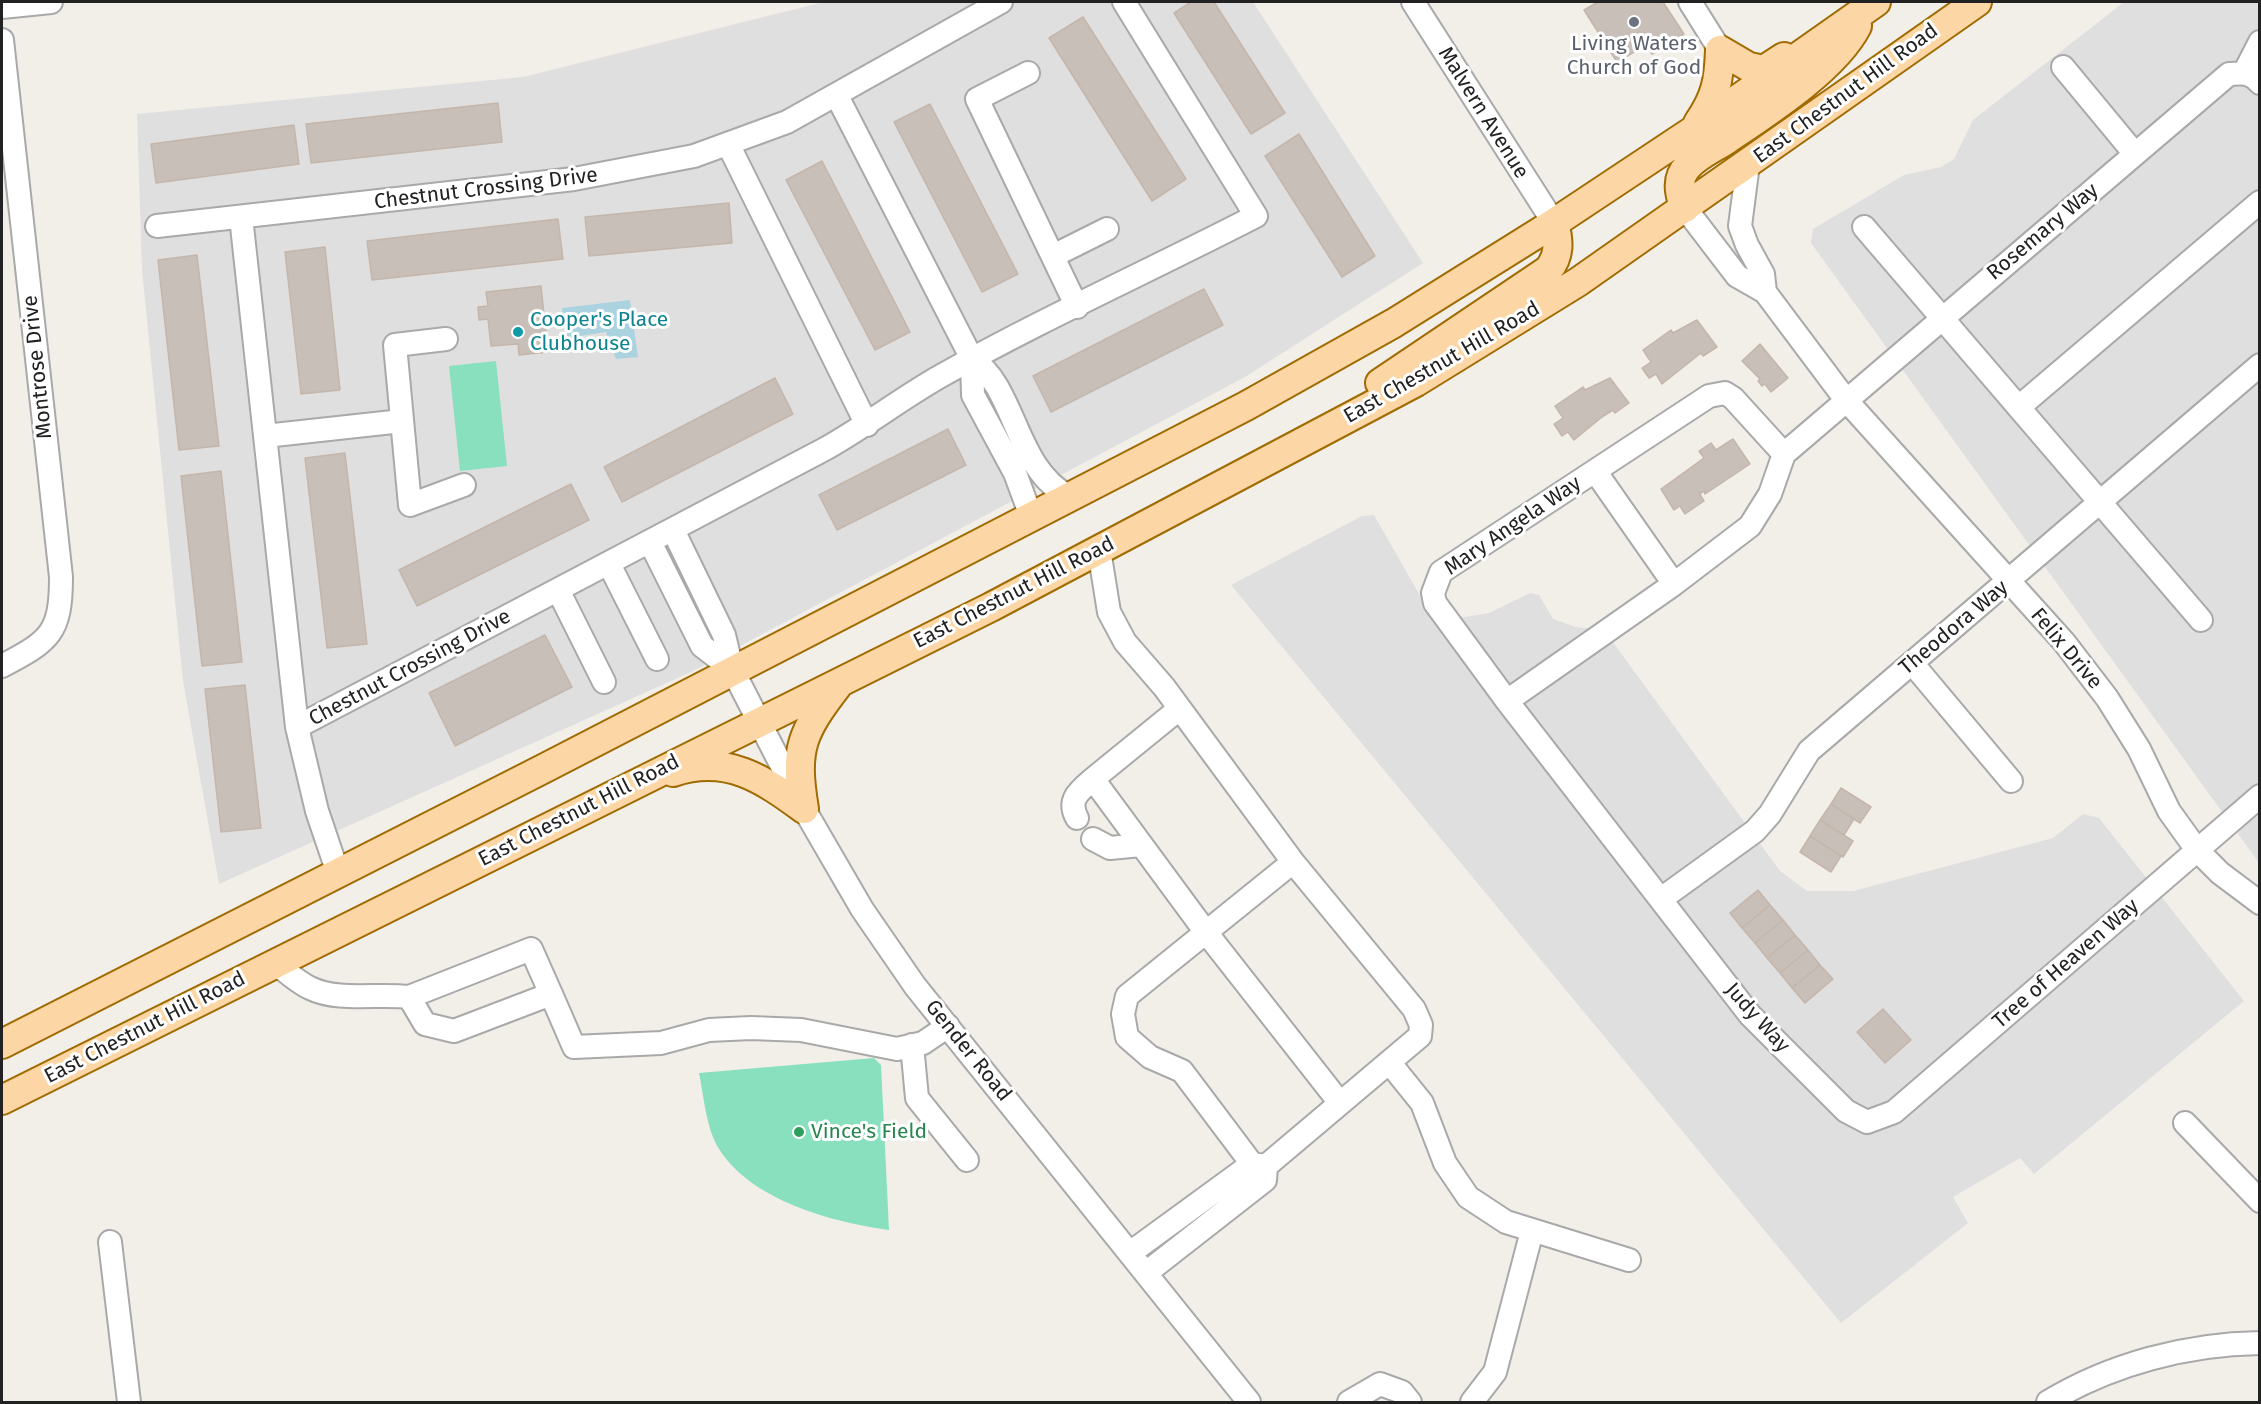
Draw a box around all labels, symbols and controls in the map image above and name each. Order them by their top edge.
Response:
marker: Living Waters Church of God [1627,15,1641,29]
street label: East Chestnut Hill Road [1749,19,1943,169]
place label: Living Waters Church of God [1567,31,1701,81]
street label: Malvern Avenue [1432,42,1534,184]
street label: Chestnut Crossing Drive [373,163,599,215]
street label: Rosemary Way [1982,178,2104,286]
street label: Montrose Drive [18,294,58,440]
street label: East Chestnut Hill Road [1340,297,1544,429]
place label: Cooper's Place Clubhouse [530,307,668,357]
marker: Cooper's Place Clubhouse [511,325,525,339]
street label: Mary Angela Way [1440,471,1586,581]
street label: East Chestnut Hill Road [909,531,1119,655]
street label: Theodora Way [1894,575,2014,681]
street label: Felix Drive [2025,603,2107,695]
street label: Chestnut Crossing Drive [305,604,515,732]
street label: East Chestnut Hill Road [474,749,684,873]
street label: Tree of Heaven Way [1988,894,2144,1034]
street label: East Chestnut Hill Road [40,966,250,1090]
street label: Judy Way [1719,978,1795,1058]
street label: Gender Road [919,995,1017,1107]
place label: Vince's Field [811,1119,927,1145]
marker: Vince's Field [792,1125,806,1139]

